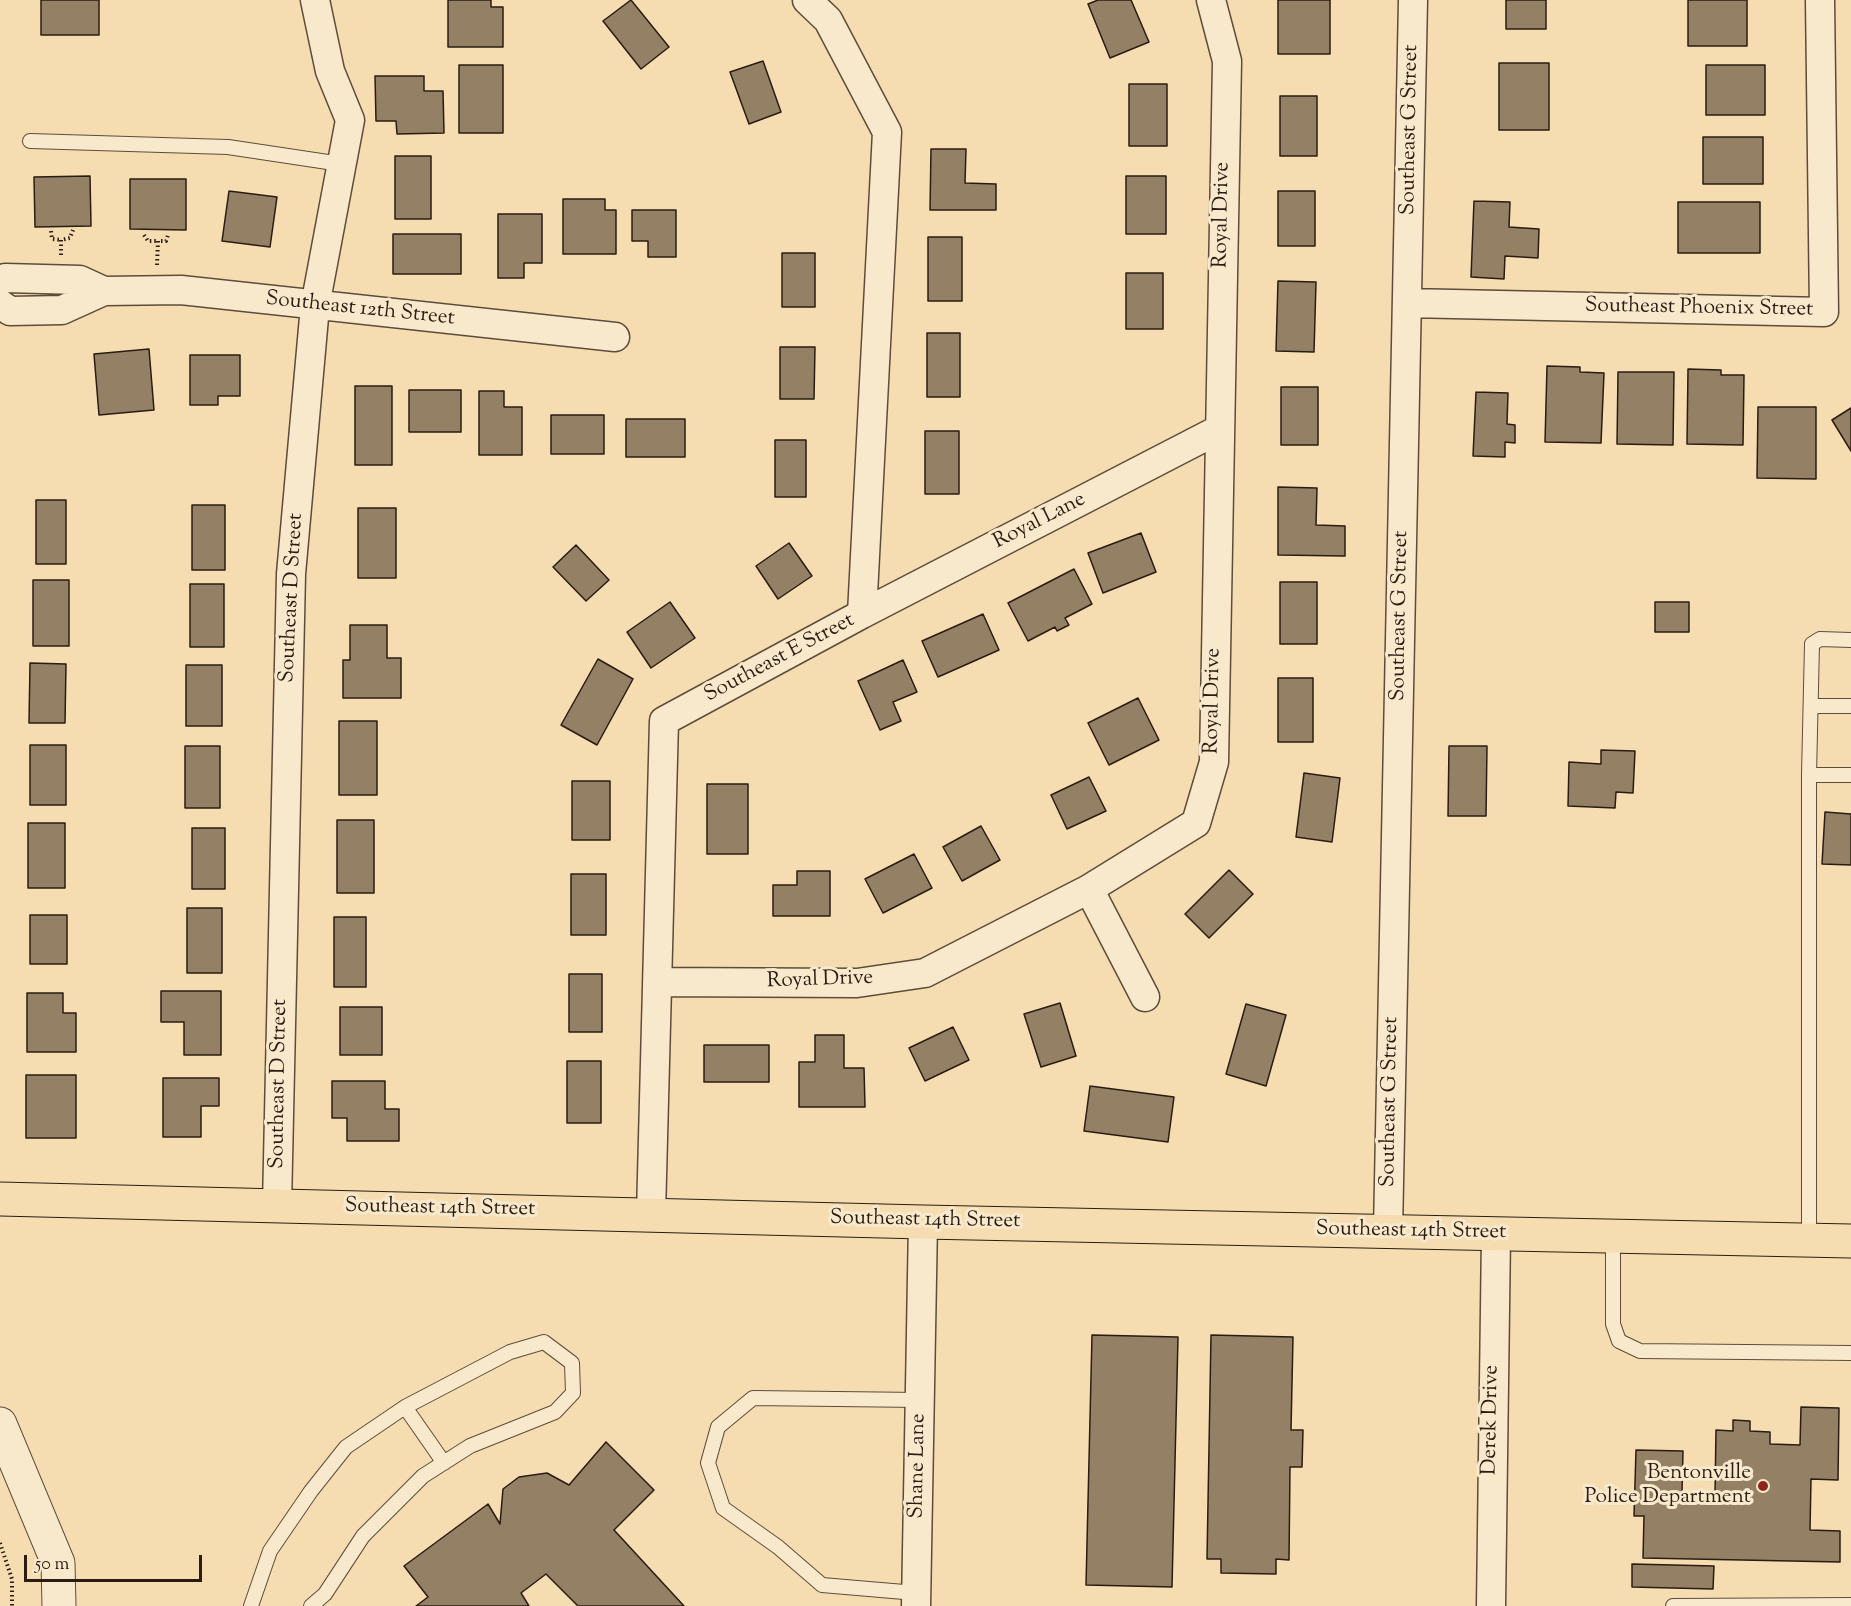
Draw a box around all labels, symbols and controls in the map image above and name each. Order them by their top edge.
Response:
street label: Southeast G Street [1397,44,1425,216]
street label: Royal Drive [1209,162,1237,268]
street label: Southeast 12th Street [264,288,456,332]
street label: Southeast Phoenix Street [1585,294,1813,324]
street label: Royal Lane [990,488,1090,556]
street label: Southeast D Street [276,512,310,684]
street label: Southeast G Street [1387,530,1415,702]
street label: Southeast E Street [701,609,859,709]
street label: Royal Drive [1200,648,1228,754]
street label: Royal Drive [766,967,874,995]
street label: Southeast D Street [266,999,294,1169]
street label: Southeast G Street [1377,1016,1405,1188]
street label: Southeast 14th Street [345,1195,535,1223]
street label: Southeast 14th Street [830,1207,1020,1235]
street label: Southeast 14th Street [1316,1218,1506,1246]
street label: Derek Drive [1478,1365,1506,1475]
street label: Shane Lane [905,1413,933,1519]
place label: Bentonville Police Department [1585,1461,1751,1511]
marker: Bentonville Police Department [1756,1479,1770,1493]
scale bar [27,1543,206,1581]
text: 50 m [35,1552,69,1578]

